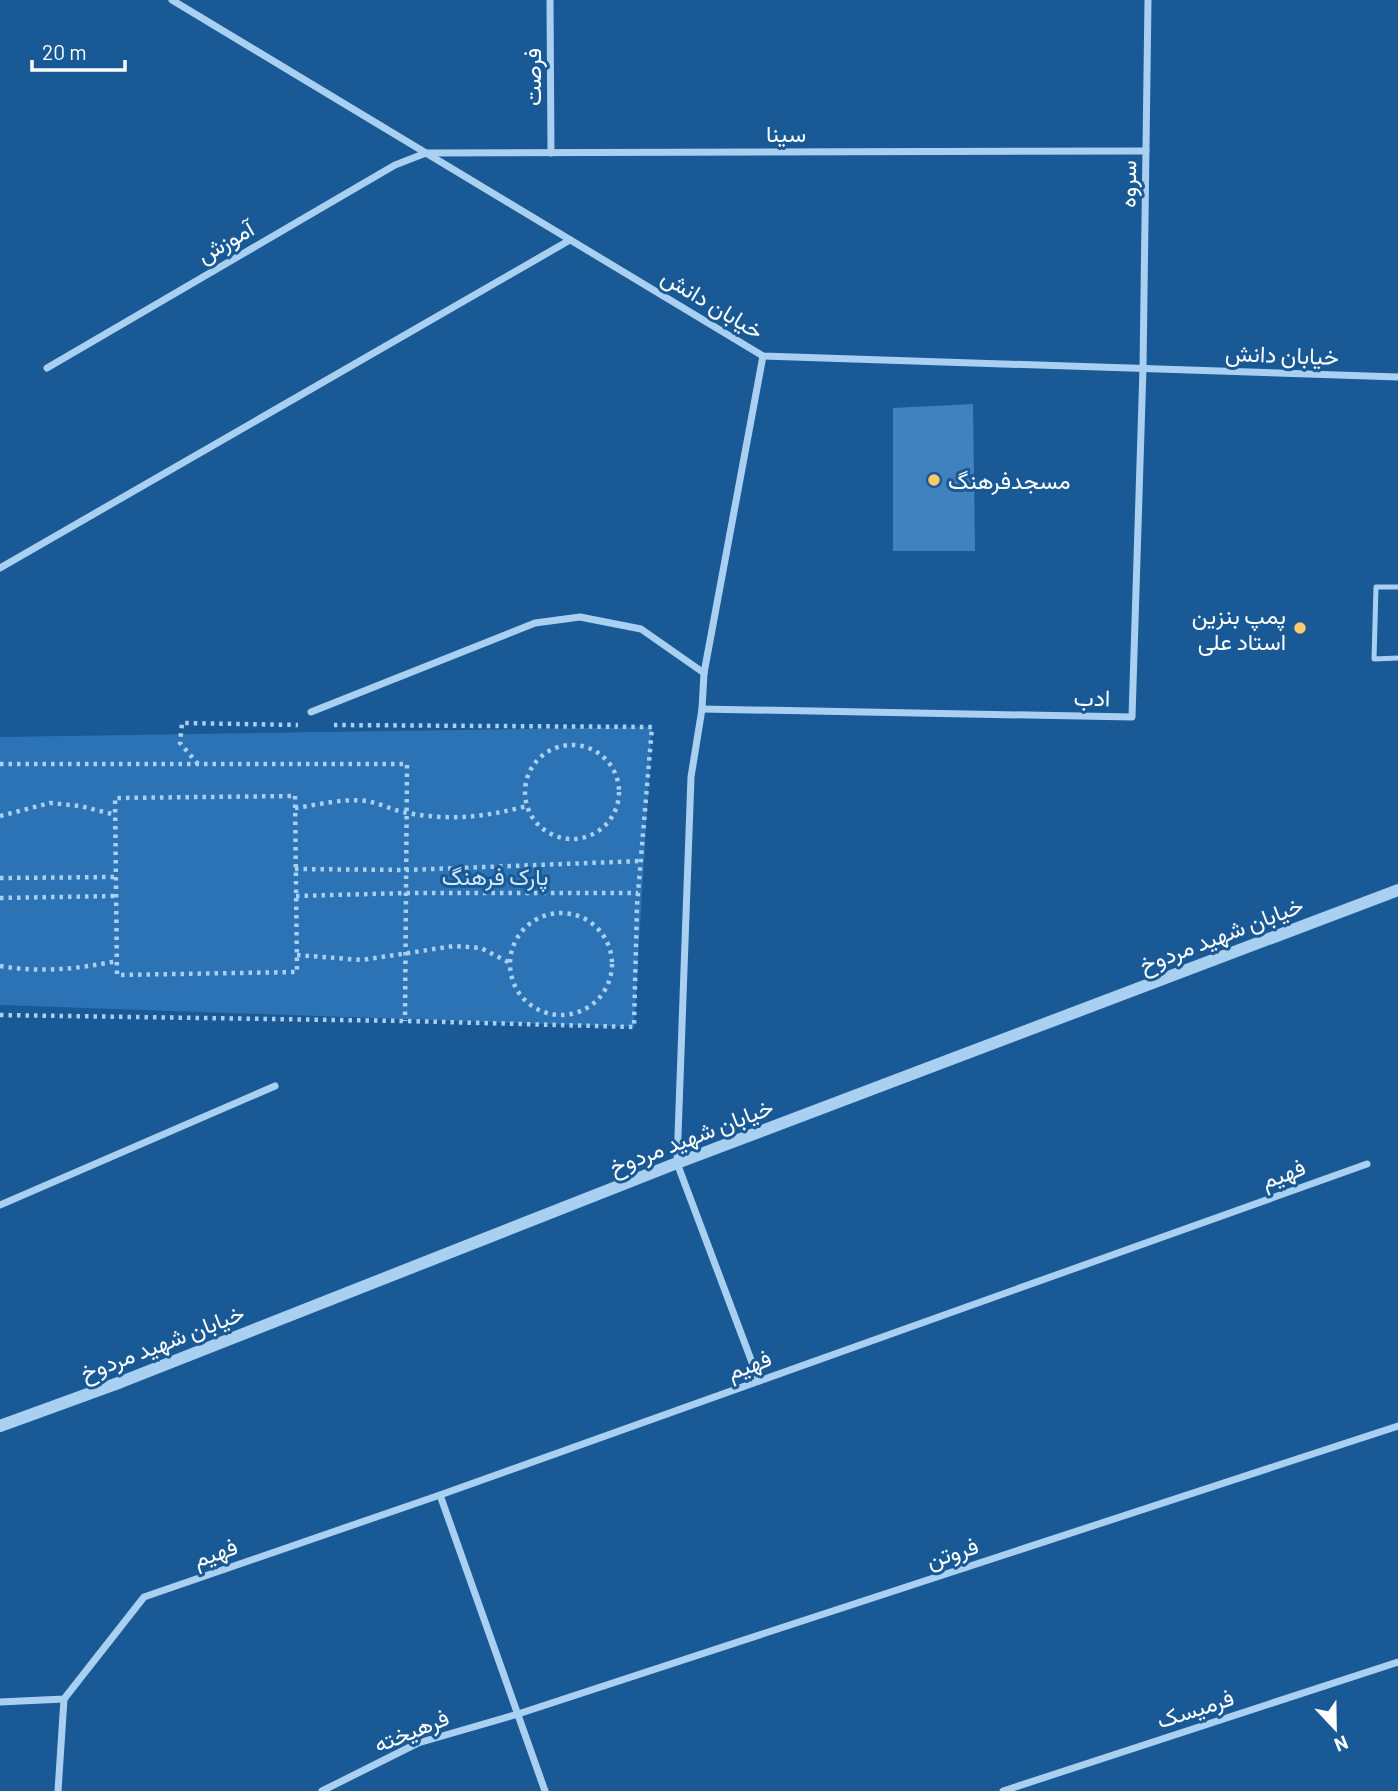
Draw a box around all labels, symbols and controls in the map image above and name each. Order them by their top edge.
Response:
scale bar [32,28,124,72]
text: 20 m [42,39,87,64]
street label: فرصت [518,48,548,106]
street label: سینا [766,119,806,147]
street label: سروه [1113,160,1143,208]
street label: آموزش [192,213,261,270]
street label: خیابان دانش [656,262,769,345]
street label: خیابان دانش [1224,338,1340,371]
place label: مسجدفرهنگ [948,466,1071,496]
marker: مسجدفرهنگ [926,472,942,488]
place label: پمپ بنزین استاد علی [1192,601,1286,656]
marker: پمپ بنزین استاد علی [1292,620,1308,636]
street label: ادب [1074,683,1110,711]
park label: پارک فرهنگ [442,862,548,893]
street label: خیابان شهید مردوخ [1135,890,1308,981]
street label: خیابان شهید مردوخ [605,1092,778,1183]
street label: فهیم [1257,1152,1310,1196]
street label: خیابان شهید مردوخ [76,1298,249,1389]
street label: فهیم [723,1343,776,1387]
street label: فهیم [189,1531,241,1574]
street label: فروتن [923,1531,982,1575]
street label: فرمیسک [1153,1682,1238,1735]
north arrow [1300,1693,1370,1763]
street label: فرهیخته [369,1702,453,1760]
text: N [1331,1731,1352,1757]

